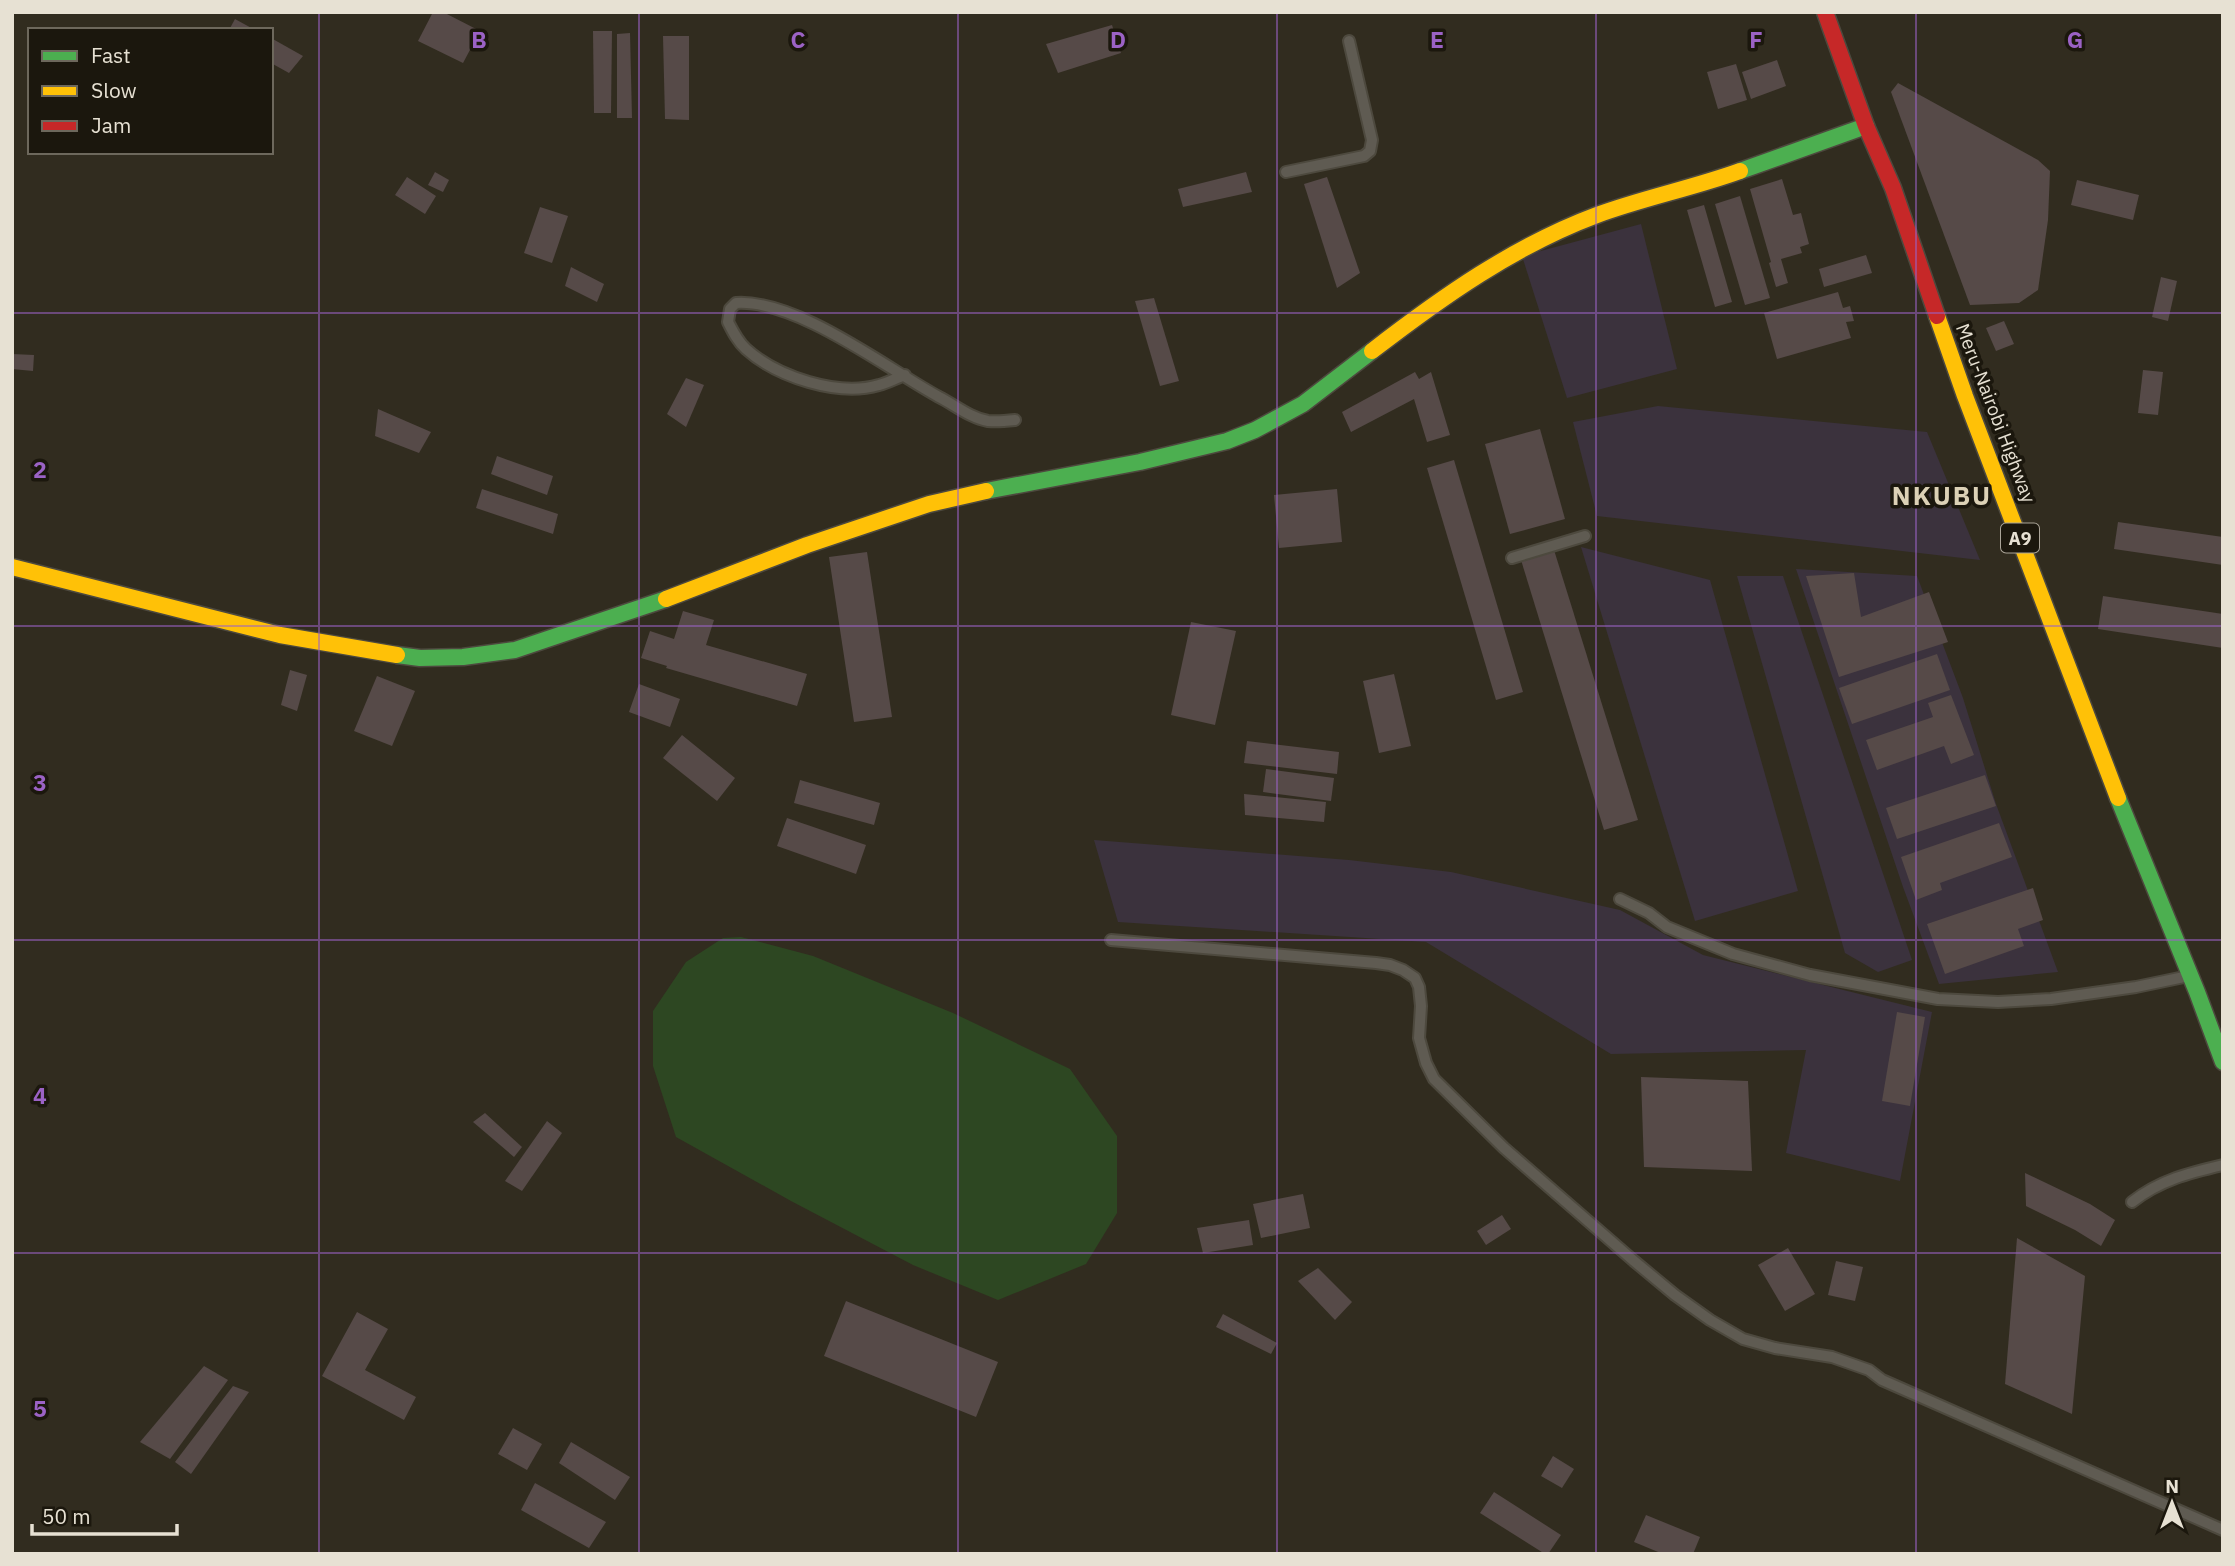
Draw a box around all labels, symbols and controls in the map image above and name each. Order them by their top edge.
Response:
text: B [471,24,487,54]
text: C [791,24,806,54]
text: D [1110,24,1126,54]
text: E [1430,24,1444,54]
text: F [1749,24,1763,54]
text: G [2067,24,2083,54]
legend [28,28,273,154]
text: Fast [91,41,131,69]
text: Slow [91,76,137,104]
text: Jam [91,111,131,139]
street label: Meru-Nairobi Highway [1951,320,2041,507]
text: 2 [33,454,47,484]
district label: NKUBU [1892,478,1992,512]
road number: A9 [2001,524,2039,552]
text: 3 [33,767,47,797]
text: 4 [33,1080,47,1110]
text: 5 [33,1393,47,1423]
north arrow [2137,1468,2207,1538]
text: N [2165,1474,2179,1498]
scale bar [32,1492,177,1536]
text: 50 m [42,1502,91,1530]

